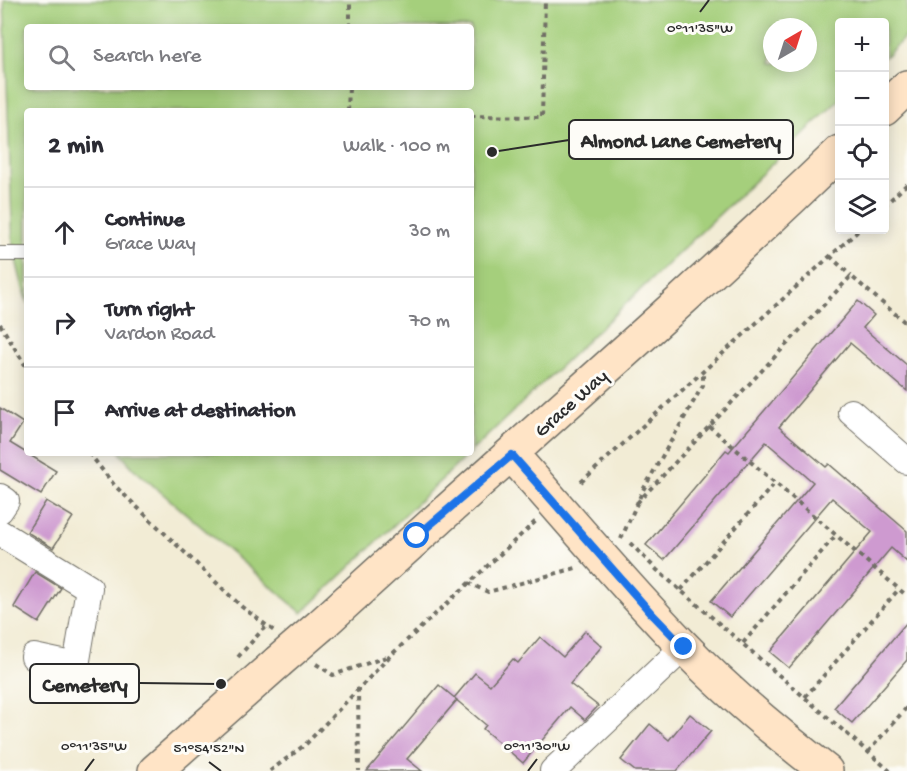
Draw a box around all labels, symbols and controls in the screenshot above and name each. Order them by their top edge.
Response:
north arrow [763,18,817,72]
map controls [835,18,889,234]
button: + [835,18,889,72]
text: 0°11'35"W [667,20,733,38]
search box [24,24,474,90]
icon: search [45,41,78,74]
text: Search here [93,44,201,70]
button: − [835,72,889,126]
callout: Almond Lane Cemetery [569,120,793,159]
button: locate [835,126,889,180]
text: Almond Lane Cemetery [580,131,782,156]
text: 2 min [48,132,103,163]
text: Walk · 100 m [343,136,450,159]
button: layers [835,180,889,234]
text: Continue [105,208,185,234]
icon: ahead [48,216,81,249]
text: 30 m [409,221,450,244]
text: Grace Way [105,234,196,257]
text: Turn right [105,298,193,324]
icon: right [48,306,81,339]
text: 70 m [409,311,450,334]
text: Vardon Road [105,324,214,347]
street label: Grace Way [531,366,614,443]
icon: arrive [48,396,81,429]
text: Arrive at destination [105,399,295,425]
route start [403,522,429,548]
route end [670,633,696,659]
callout: Cemetery [30,664,139,703]
text: Cemetery [41,675,128,700]
text: 0°11'35"W [61,738,127,756]
text: 0°11'30"W [504,738,570,756]
text: 51°54'52"N [174,740,245,758]

